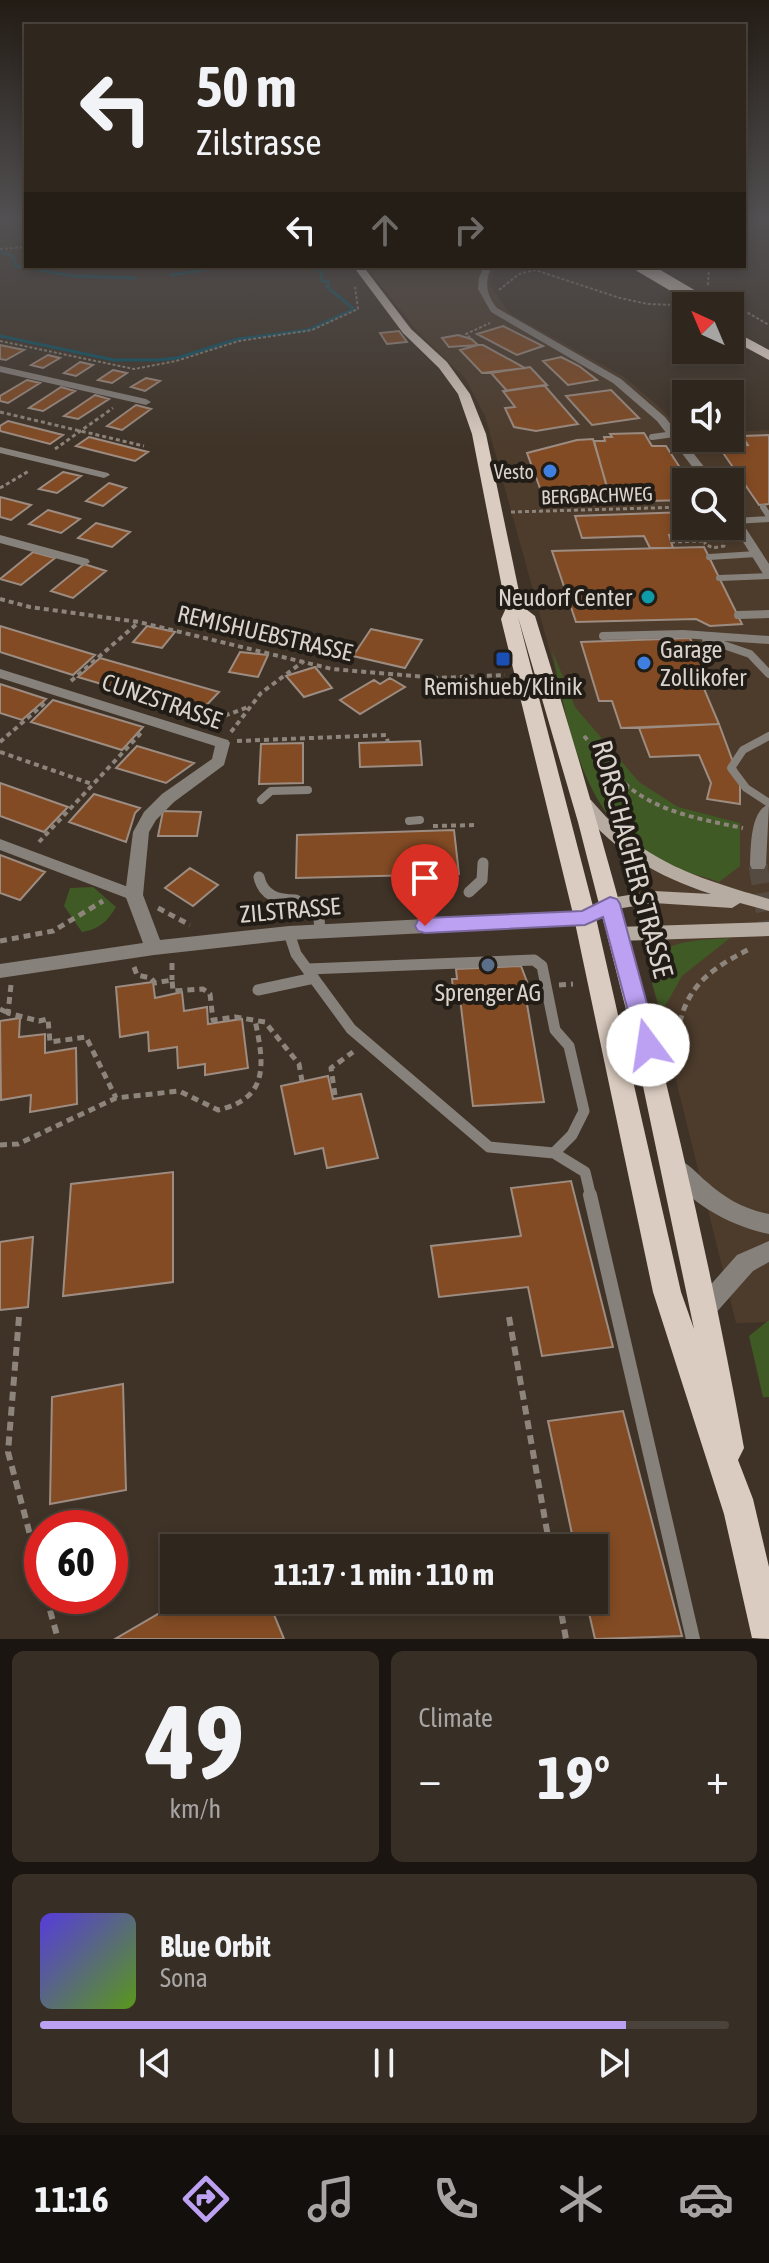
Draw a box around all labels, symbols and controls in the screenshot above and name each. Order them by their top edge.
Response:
text: 50 m [196,55,297,119]
icon: left [64,56,168,160]
text: Zilstrasse [196,121,322,163]
icon: left [279,208,323,252]
icon: ahead [363,208,407,252]
icon: right [447,208,491,252]
north arrow [672,292,744,364]
map controls [672,292,744,540]
button: sound [672,380,744,452]
place label: Vesto [494,460,534,483]
marker: Vesto [541,462,559,480]
button: search [672,468,744,540]
street label: BERGBACHWEG [541,482,653,508]
place label: Neudorf Center [498,584,633,611]
marker: Neudorf Center [639,588,657,606]
street label: REMISHUEBSTRASSE [175,600,355,666]
place label: Garage Zollikofer [660,636,747,691]
marker: Remishueb/Klinik [494,650,512,668]
marker: Garage Zollikofer [635,654,653,672]
street label: CUNZSTRASSE [99,668,225,734]
place label: Remishueb/Klinik [423,673,583,700]
street label: RORSCHACHER STRASSE [586,737,680,981]
pin [391,844,459,926]
icon: arrive [403,856,447,900]
street label: ZILSTRASSE [239,892,341,928]
marker: Sprenger AG [479,956,497,974]
place label: Sprenger AG [435,979,541,1006]
position arrow [606,1003,690,1087]
speed limit sign: 60 [24,1510,128,1614]
text: 11:17 · 1 min · 110 m [274,1557,494,1591]
text: 49 [146,1682,244,1801]
text: Climate [419,1703,493,1733]
text: 19° [537,1743,610,1812]
text: − [419,1753,441,1803]
text: + [706,1753,729,1803]
text: km/h [169,1794,221,1824]
text: Blue Orbit [160,1929,271,1963]
text: Sona [160,1963,208,1993]
icon: previous [133,2041,177,2085]
icon: pause [362,2041,406,2085]
icon: next [592,2041,636,2085]
icon: directions [178,2171,234,2227]
icon: music [303,2171,359,2227]
icon: phone [428,2171,484,2227]
icon: climate [553,2171,609,2227]
icon: car [678,2171,734,2227]
text: 11:16 [35,2178,109,2220]

